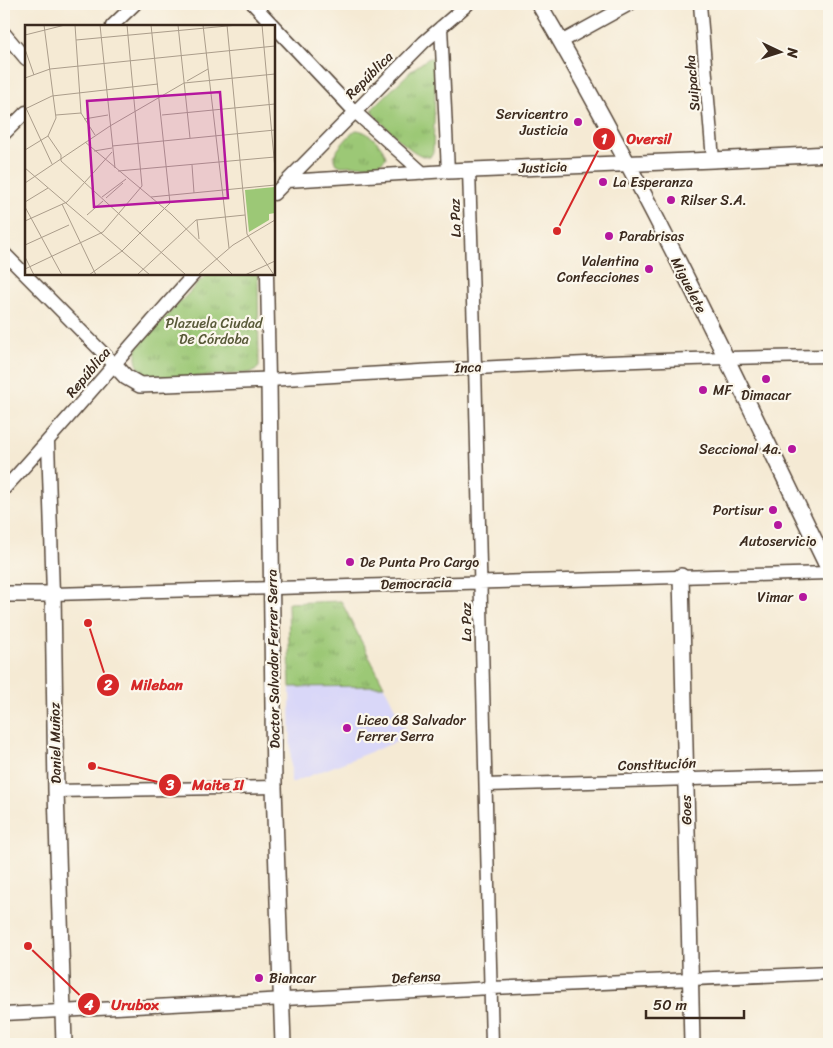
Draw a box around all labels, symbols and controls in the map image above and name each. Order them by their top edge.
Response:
inset map [25,25,275,275]
north arrow [756,28,806,78]
street label: República [339,45,399,105]
text: N [780,46,805,59]
street label: Suipacha [678,54,707,112]
place label: Servicentro Justicia [496,102,568,143]
marker: Servicentro Justicia [572,116,584,128]
callout: Oversil [591,124,681,154]
text: 1 [601,126,608,152]
text: Oversil [625,126,672,152]
street label: Justicia [517,154,568,181]
place label: La Esperanza [613,170,693,195]
marker: La Esperanza [597,176,609,188]
place label: Rilser S.A. [681,188,747,213]
marker: Rilser S.A. [665,194,677,206]
street label: La Paz [442,198,469,238]
place label: Parabrisas [619,224,685,249]
marker: Parabrisas [603,230,615,242]
place label: Valentina Confecciones [557,249,639,290]
street label: Miguelete [664,253,713,318]
marker: Valentina Confecciones [643,263,655,275]
park label: Plazuela Ciudad De Córdoba [166,311,264,352]
street label: República [60,341,117,403]
street label: Inca [453,354,482,381]
marker: Dimacar [760,373,772,385]
place label: MF [713,378,733,403]
place label: Dimacar [741,383,792,408]
marker: MF [697,384,709,396]
place label: Seccional 4a. [699,437,782,462]
marker: Seccional 4a. [786,443,798,455]
place label: Portisur [713,498,764,523]
marker: Portisur [767,504,779,516]
marker: Autoservicio [772,519,784,531]
place label: Autoservicio [739,529,817,554]
place label: De Punta Pro Cargo [360,550,479,575]
marker: De Punta Pro Cargo [344,556,356,568]
street label: Doctor Salvador Ferrer Serra [259,569,288,749]
street label: Democracia [380,570,453,597]
place label: Vimar [757,585,794,610]
marker: Vimar [797,591,809,603]
street label: La Paz [454,602,479,642]
callout: Mileban [96,670,193,700]
text: 2 [103,672,113,698]
text: Mileban [130,672,184,698]
street label: Daniel Muñoz [42,702,69,784]
place label: Liceo 68 Salvador Ferrer Serra [357,708,467,749]
marker: Liceo 68 Salvador Ferrer Serra [341,722,353,734]
street label: Constitución [617,751,697,778]
callout: Maite II [157,770,254,800]
text: 3 [165,772,175,798]
text: Maite II [191,772,244,798]
street label: Goes [674,794,699,825]
street label: Defensa [391,964,441,991]
place label: Biancar [269,966,317,991]
marker: Biancar [253,972,265,984]
scale bar [646,988,743,1020]
callout: Urubox [77,989,169,1019]
text: 4 [83,992,94,1018]
text: Urubox [111,992,160,1018]
text: 50 m [653,992,688,1018]

